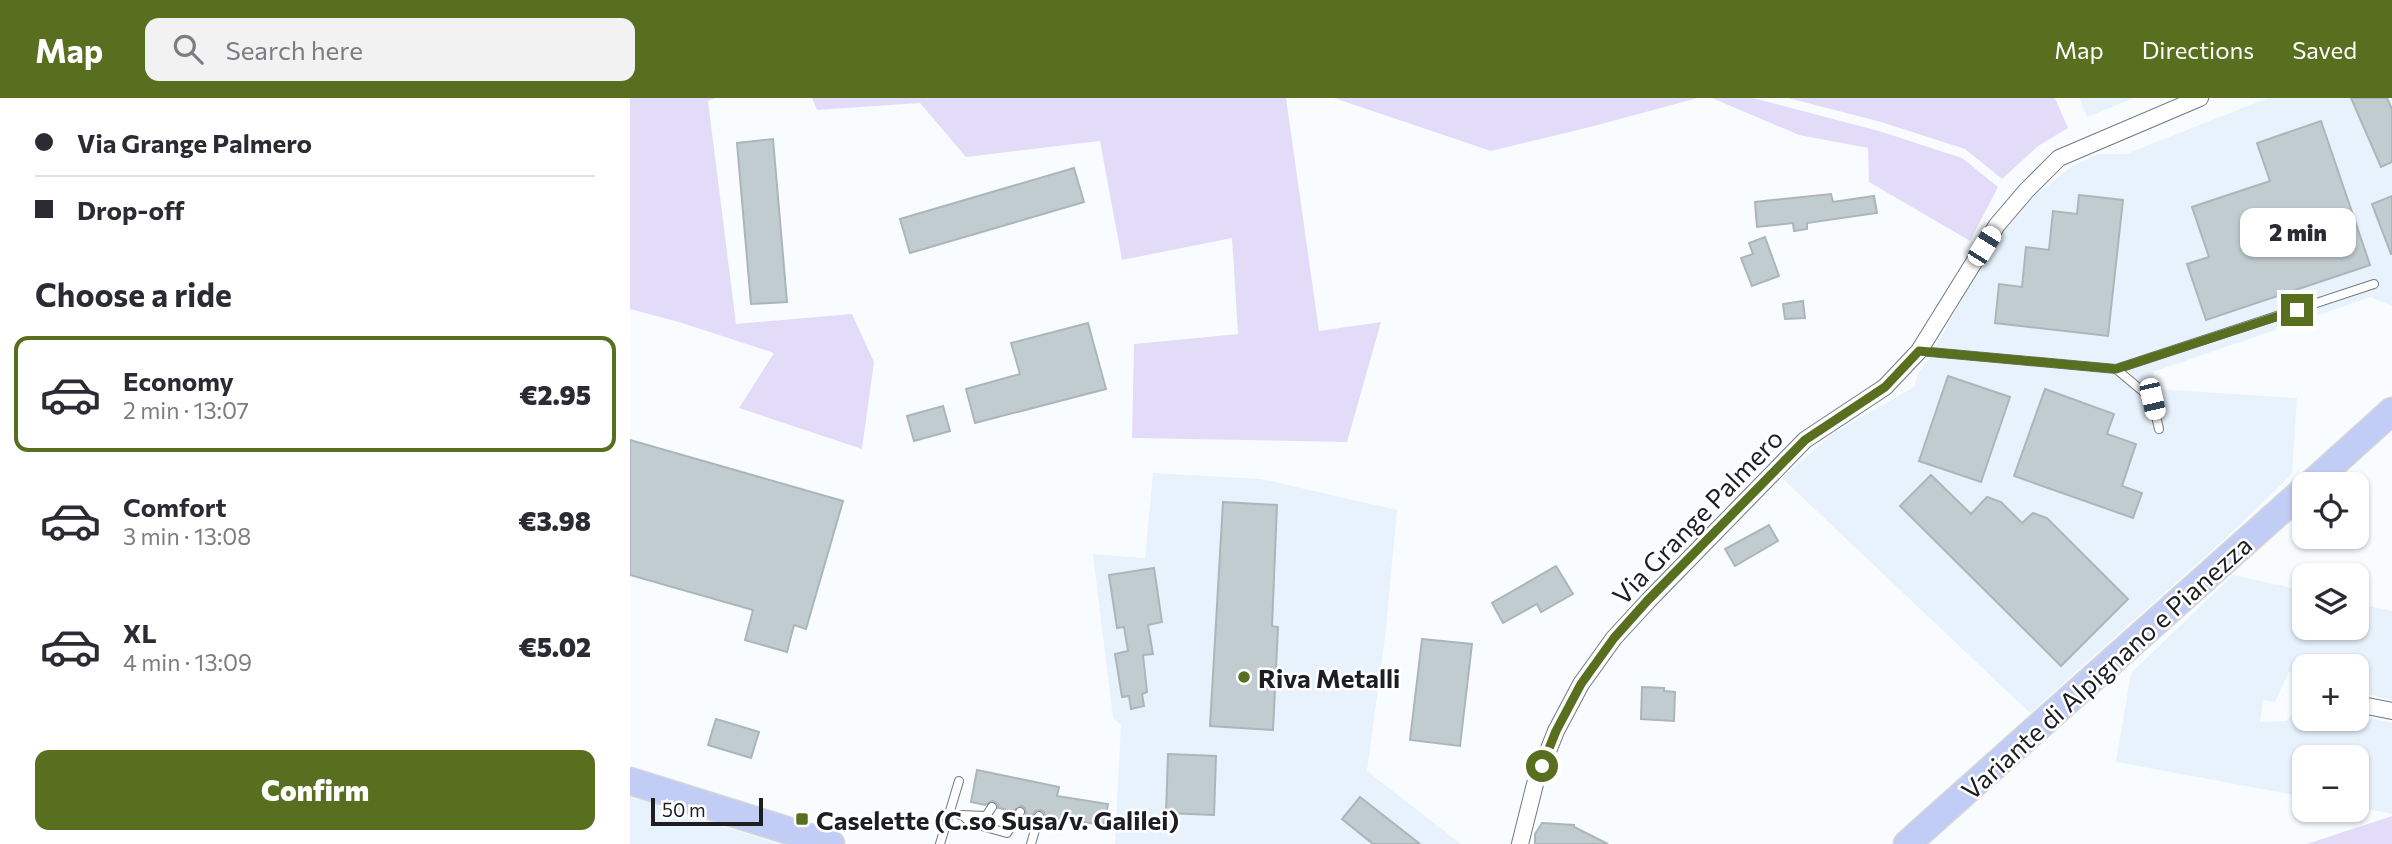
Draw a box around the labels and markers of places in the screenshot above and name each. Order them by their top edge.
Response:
place label: Riva Metalli [1258,662,1400,693]
marker: Riva Metalli [1236,669,1252,685]
place label: Caselette (C.so Susa/v. Galilei) [816,804,1179,835]
marker: Caselette (C.so Susa/v. Galilei) [794,811,810,827]

